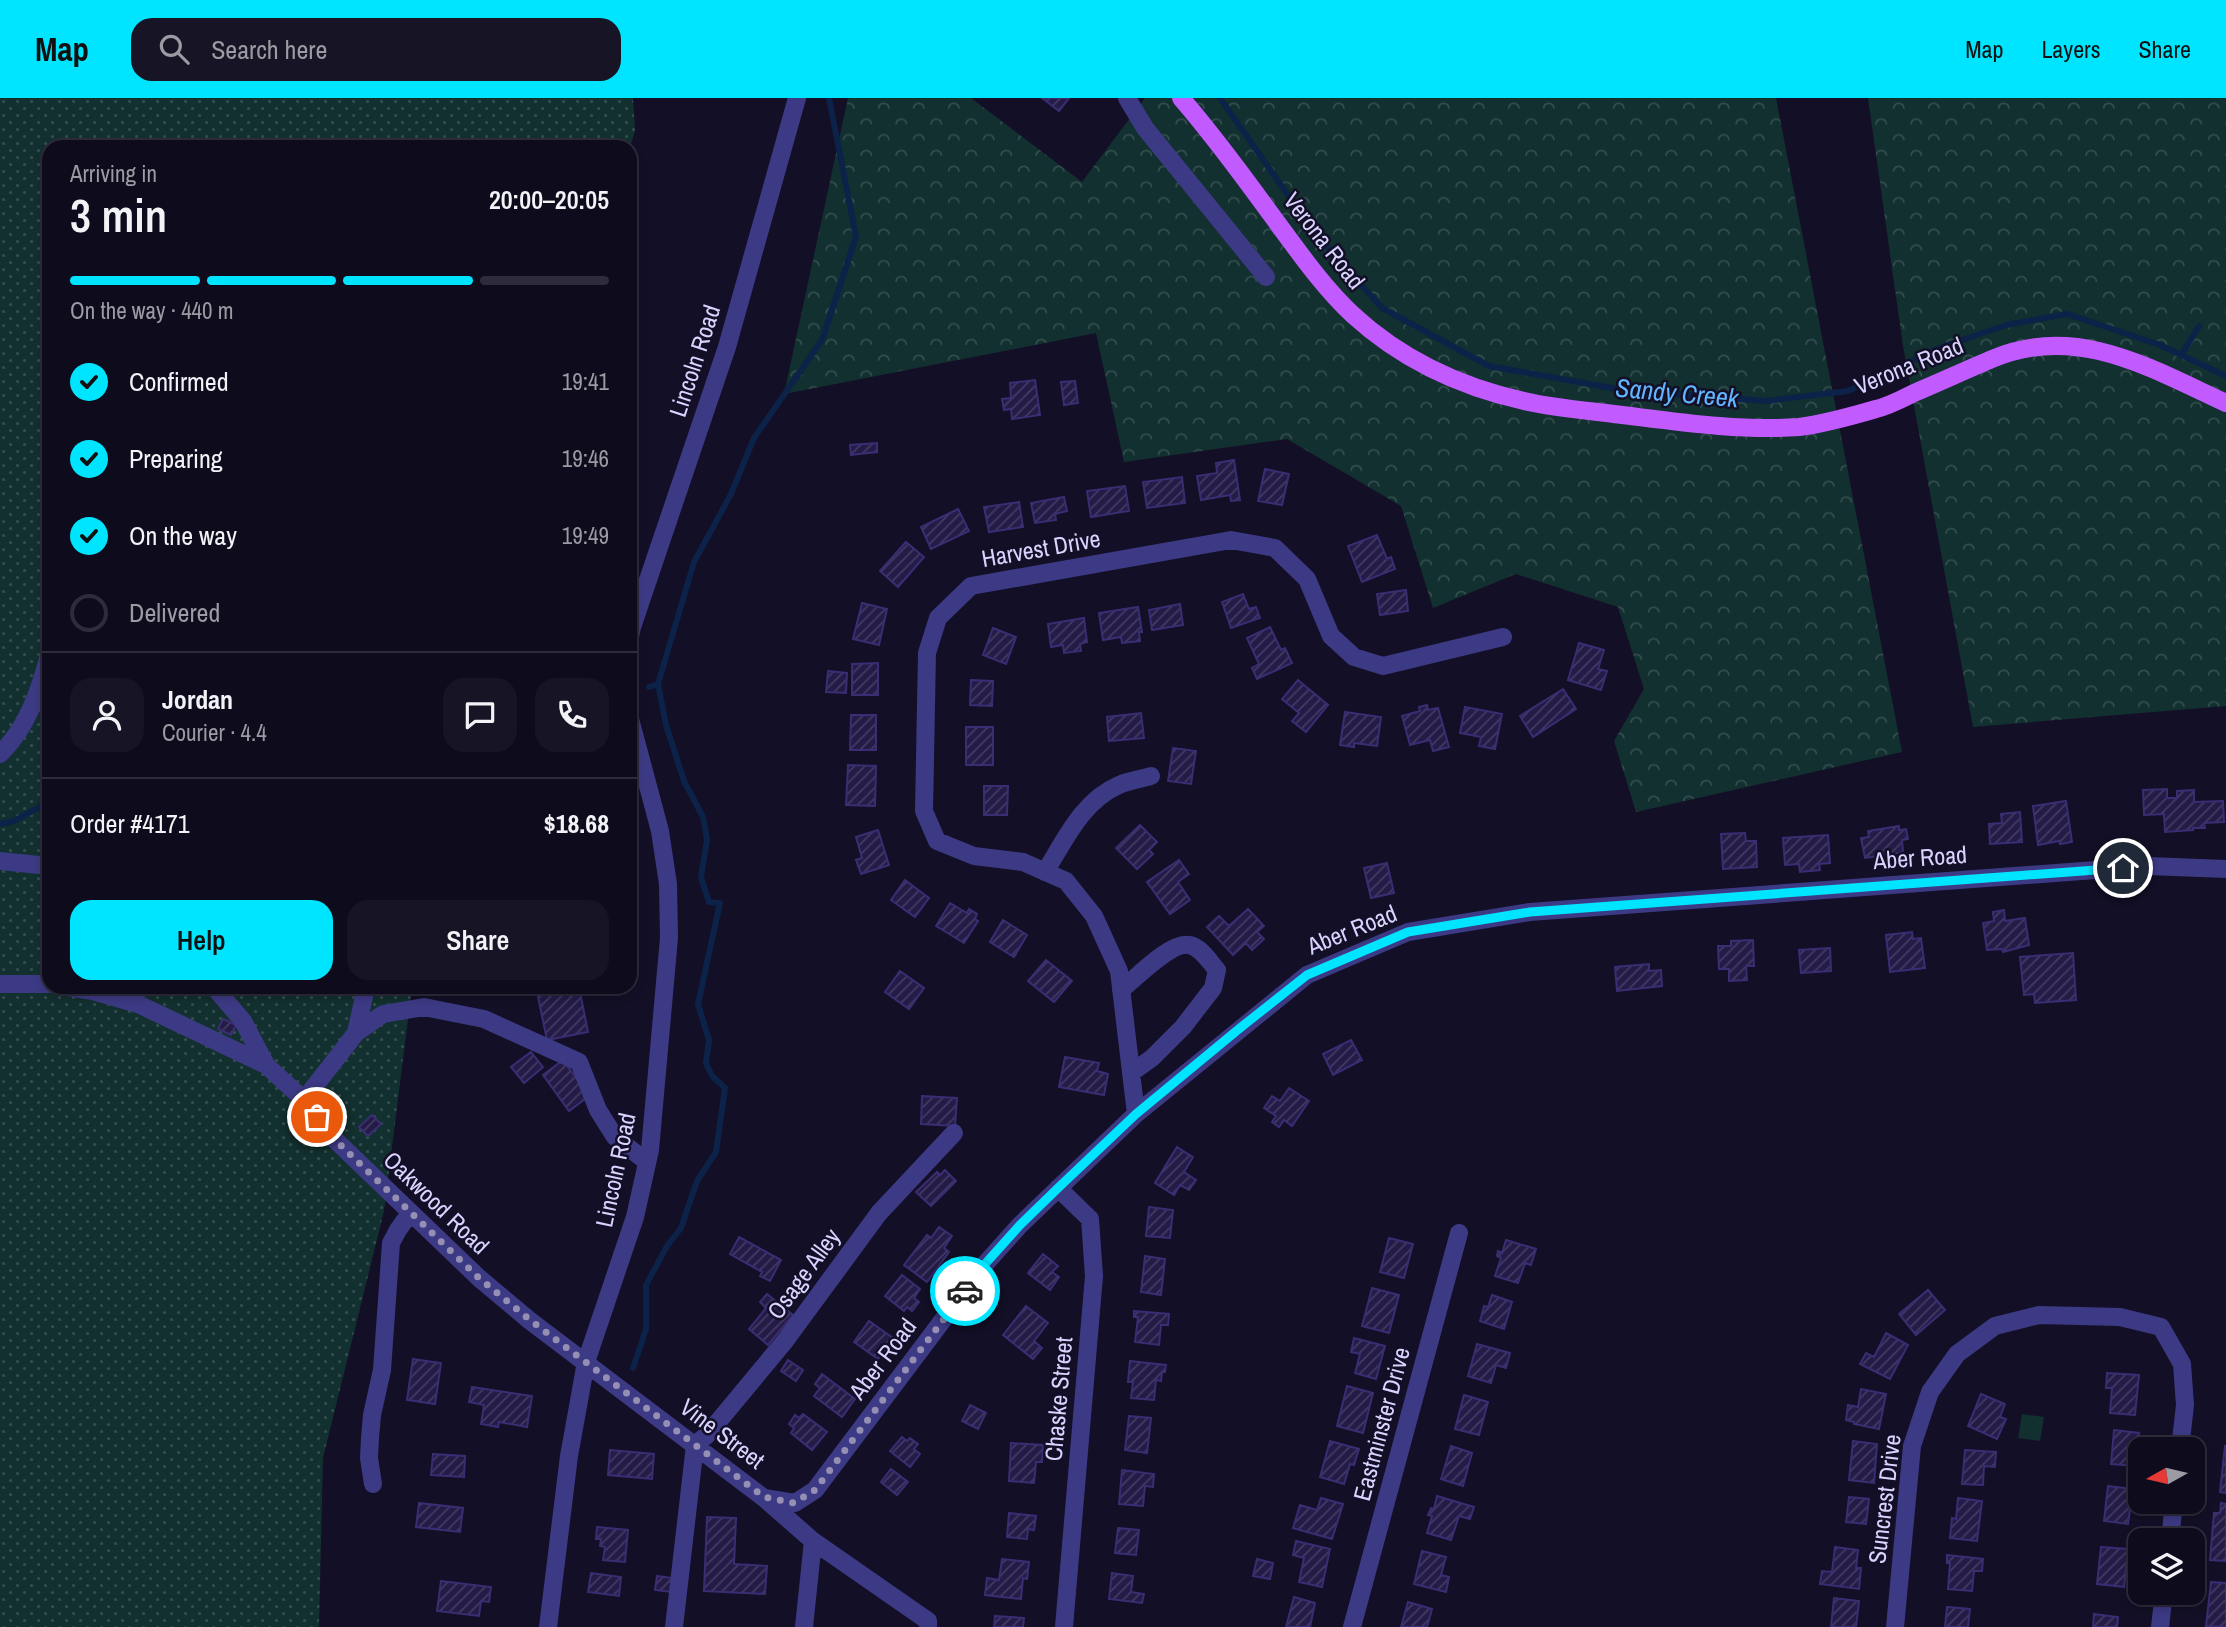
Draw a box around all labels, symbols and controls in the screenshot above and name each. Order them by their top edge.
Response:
search box [131,18,621,81]
text: Map [35,27,89,71]
icon: search [155,30,193,68]
text: Search here [211,32,327,67]
text: Map [1965,33,2003,65]
text: Layers [2041,33,2100,65]
text: Share [2138,33,2191,65]
text: Arriving in [70,158,157,189]
text: 20:00–20:05 [489,182,609,217]
text: 3 min [70,184,167,246]
street label: Verona Road [1277,185,1373,296]
text: On the way · 440 m [70,295,234,326]
street label: Lincoln Road [661,301,727,421]
street label: Verona Road [1849,329,1968,401]
icon: check [70,363,108,401]
text: Confirmed [129,364,229,399]
text: 19:41 [562,366,609,397]
water label: Sandy Creek [1614,370,1741,415]
icon: check [70,440,108,478]
text: Preparing [129,441,223,476]
text: 19:46 [562,443,609,474]
icon: check [70,517,108,555]
text: On the way [129,518,237,553]
text: 19:49 [562,520,609,551]
street label: Harvest Drive [979,522,1103,574]
text: Delivered [129,595,220,630]
button: person [70,678,144,752]
button: chat [443,678,517,752]
button: phone [535,678,609,752]
text: Jordan [162,682,233,717]
text: Courier · 4.4 [162,717,267,748]
text: Order #4171 [70,806,190,841]
text: $18.68 [544,806,609,841]
street label: Aber Road [1871,838,1968,876]
pin [2093,838,2153,898]
icon: home [2104,849,2142,887]
street label: Aber Road [1301,897,1401,962]
button: Help [70,900,333,980]
button: Share [347,900,609,980]
pin [287,1087,347,1147]
icon: bag [298,1098,336,1136]
street label: Lincoln Road [587,1110,643,1230]
street label: Oakwood Road [377,1144,497,1261]
street label: Osage Alley [759,1221,847,1325]
courier [930,1256,1000,1326]
icon: car [946,1272,984,1310]
street label: Aber Road [841,1311,923,1406]
street label: Chaske Street [1037,1335,1079,1462]
street label: Eastminster Drive [1345,1344,1417,1504]
street label: Vine Street [674,1391,772,1476]
street label: Suncrest Drive [1860,1432,1908,1565]
north arrow [2128,1437,2205,1514]
map controls [2128,1437,2205,1605]
button: layers [2128,1528,2205,1605]

